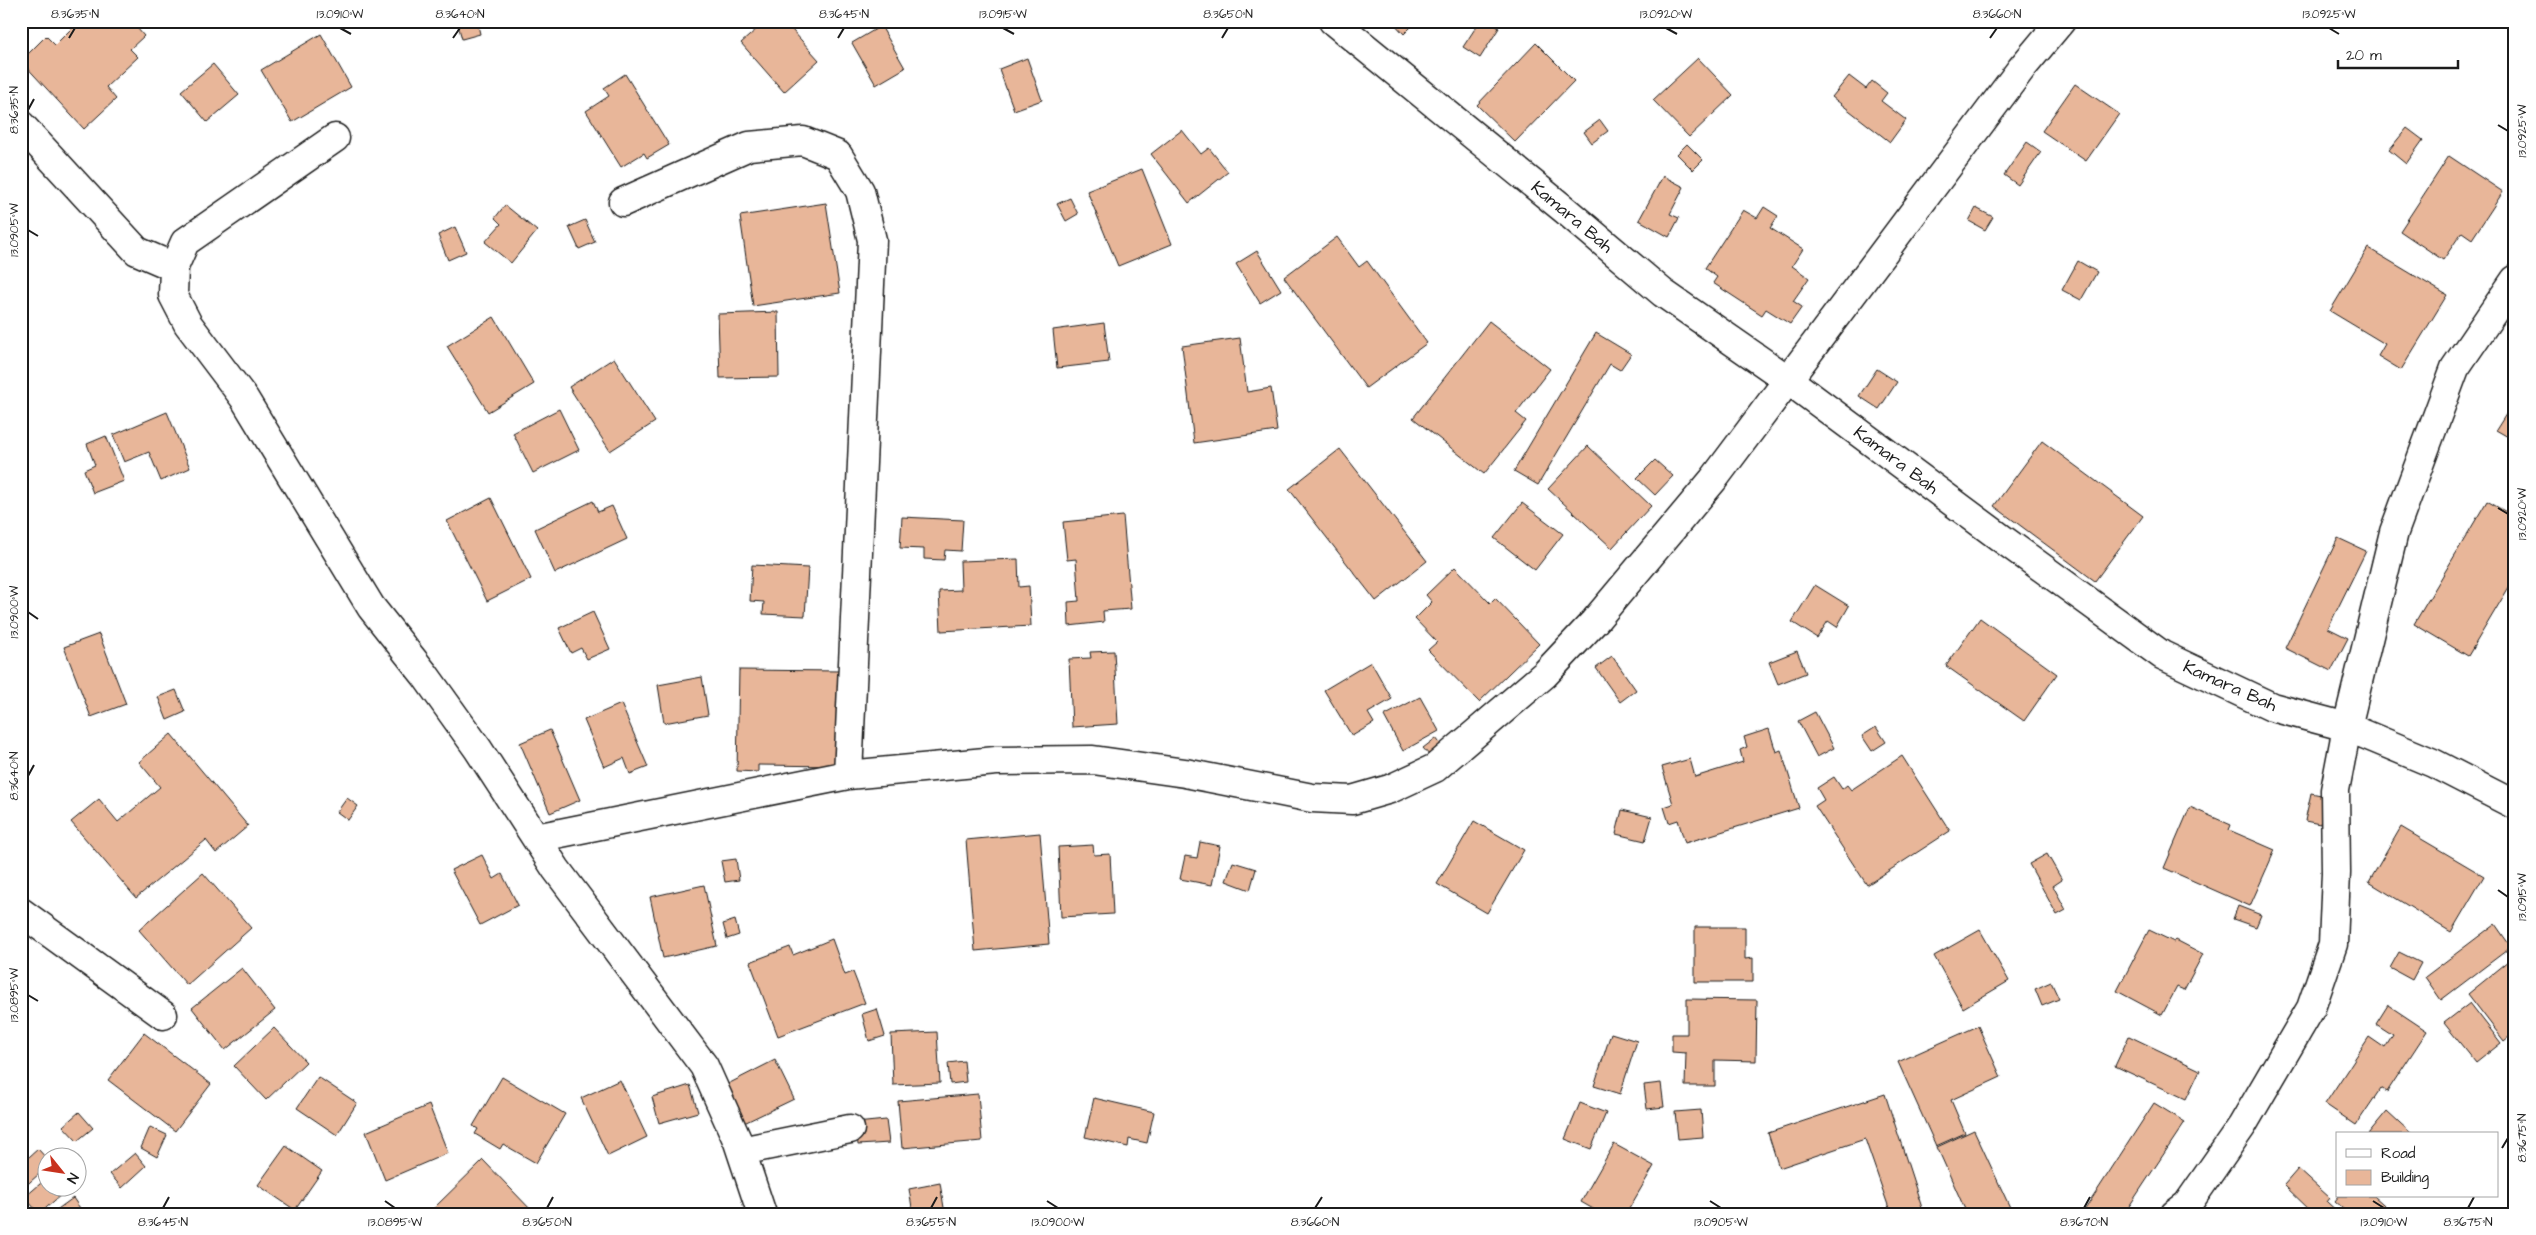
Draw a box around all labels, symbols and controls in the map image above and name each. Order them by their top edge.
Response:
text: 8.3635°N [51,6,99,23]
text: 13.0910°W [317,6,364,23]
text: 8.3640°N [436,6,485,23]
text: 8.3645°N [819,6,869,23]
text: 13.0915°W [979,6,1028,23]
text: 8.3650°N [1203,6,1253,23]
text: 13.0920°W [1640,6,1693,23]
text: 8.3660°N [1973,6,2022,23]
text: 13.0925°W [2302,6,2356,23]
scale bar [2338,38,2458,70]
text: 20 m [2346,45,2382,66]
text: 8.3635°N [6,86,23,134]
text: 13.0925°W [2514,104,2531,158]
street label: Kamara Bah [1526,175,1619,259]
text: 13.0905°W [6,202,23,257]
street label: Kamara Bah [1848,420,1944,500]
text: 13.0920°W [2514,487,2531,540]
text: 13.0900°W [6,585,23,638]
street label: Kamara Bah [2179,654,2281,718]
text: 8.3640°N [6,751,23,801]
text: 13.0915°W [2514,872,2531,921]
text: 13.0895°W [6,967,23,1022]
text: 8.3675°N [2514,1113,2531,1163]
legend [2336,1132,2498,1198]
text: Road [2381,1143,2416,1164]
north arrow [38,1148,88,1198]
text: Building [2381,1167,2429,1189]
text: N [61,1169,83,1187]
text: 8.3645°N [138,1214,188,1231]
text: 13.0895°W [368,1214,423,1231]
text: 8.3650°N [522,1214,572,1231]
text: 8.3655°N [906,1214,957,1231]
text: 13.0900°W [1032,1214,1085,1231]
text: 8.3660°N [1291,1214,1340,1231]
text: 13.0905°W [1694,1214,1749,1231]
text: 8.3670°N [2060,1214,2109,1231]
text: 13.0910°W [2361,1214,2408,1231]
text: 8.3675°N [2443,1214,2493,1231]

